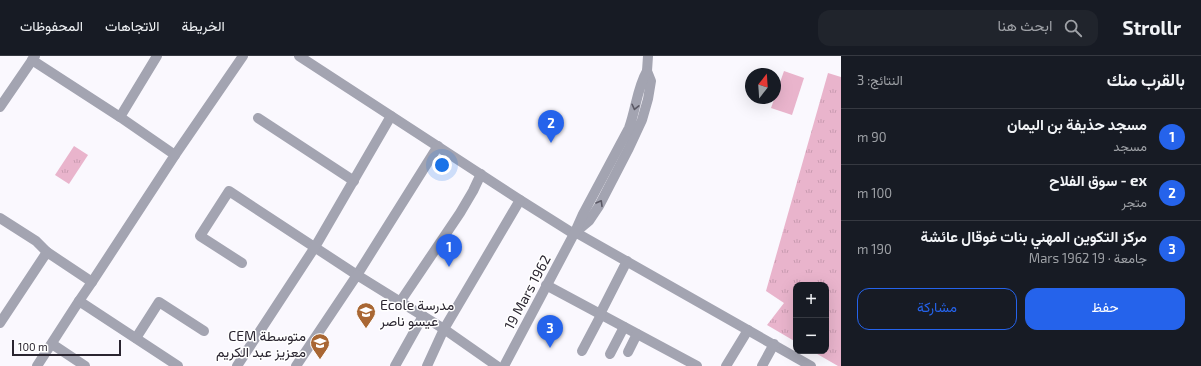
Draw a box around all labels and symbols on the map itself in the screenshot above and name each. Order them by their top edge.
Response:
north arrow [745,68,781,104]
one-way arrow [632,104,640,111]
pin: 2 [538,110,564,143]
your location [432,155,452,175]
one-way arrow [596,200,603,207]
pin: 1 [436,234,462,267]
street label: 19 Mars 1962 [500,252,554,332]
place label: Ecole مدرسة عيسو ناصر [379,296,454,330]
school or university icon: Ecole مدرسة عيسو ناصر [355,301,377,329]
pin: 3 [537,315,563,348]
place label: CEM متوسطة معزيز عبد الكريم [216,327,306,361]
school or university icon: CEM متوسطة معزيز عبد الكريم [309,332,331,360]
scale bar [12,338,121,357]

